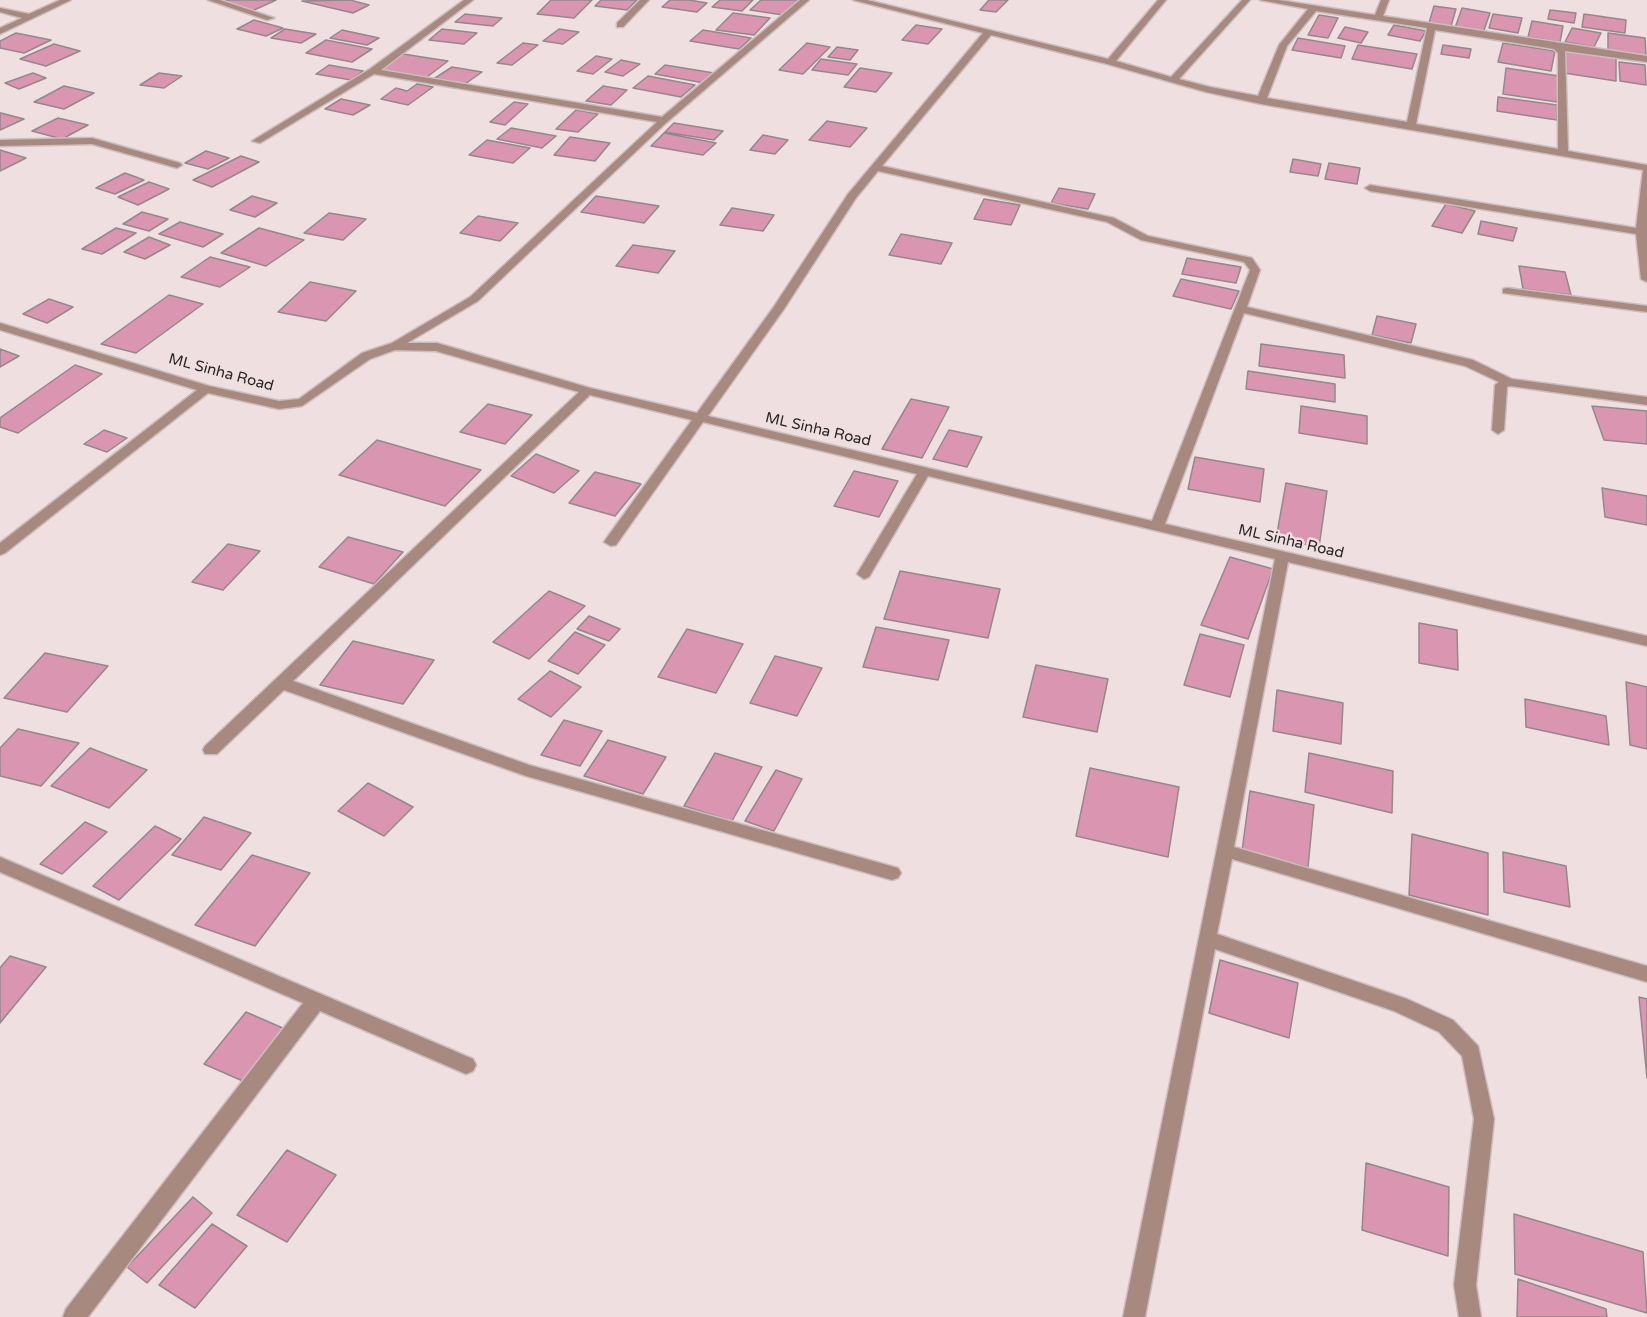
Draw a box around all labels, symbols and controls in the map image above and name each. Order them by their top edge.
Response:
street label: ML Sinha Road [166,350,276,396]
street label: ML Sinha Road [763,409,873,451]
street label: ML Sinha Road [1236,521,1346,563]

